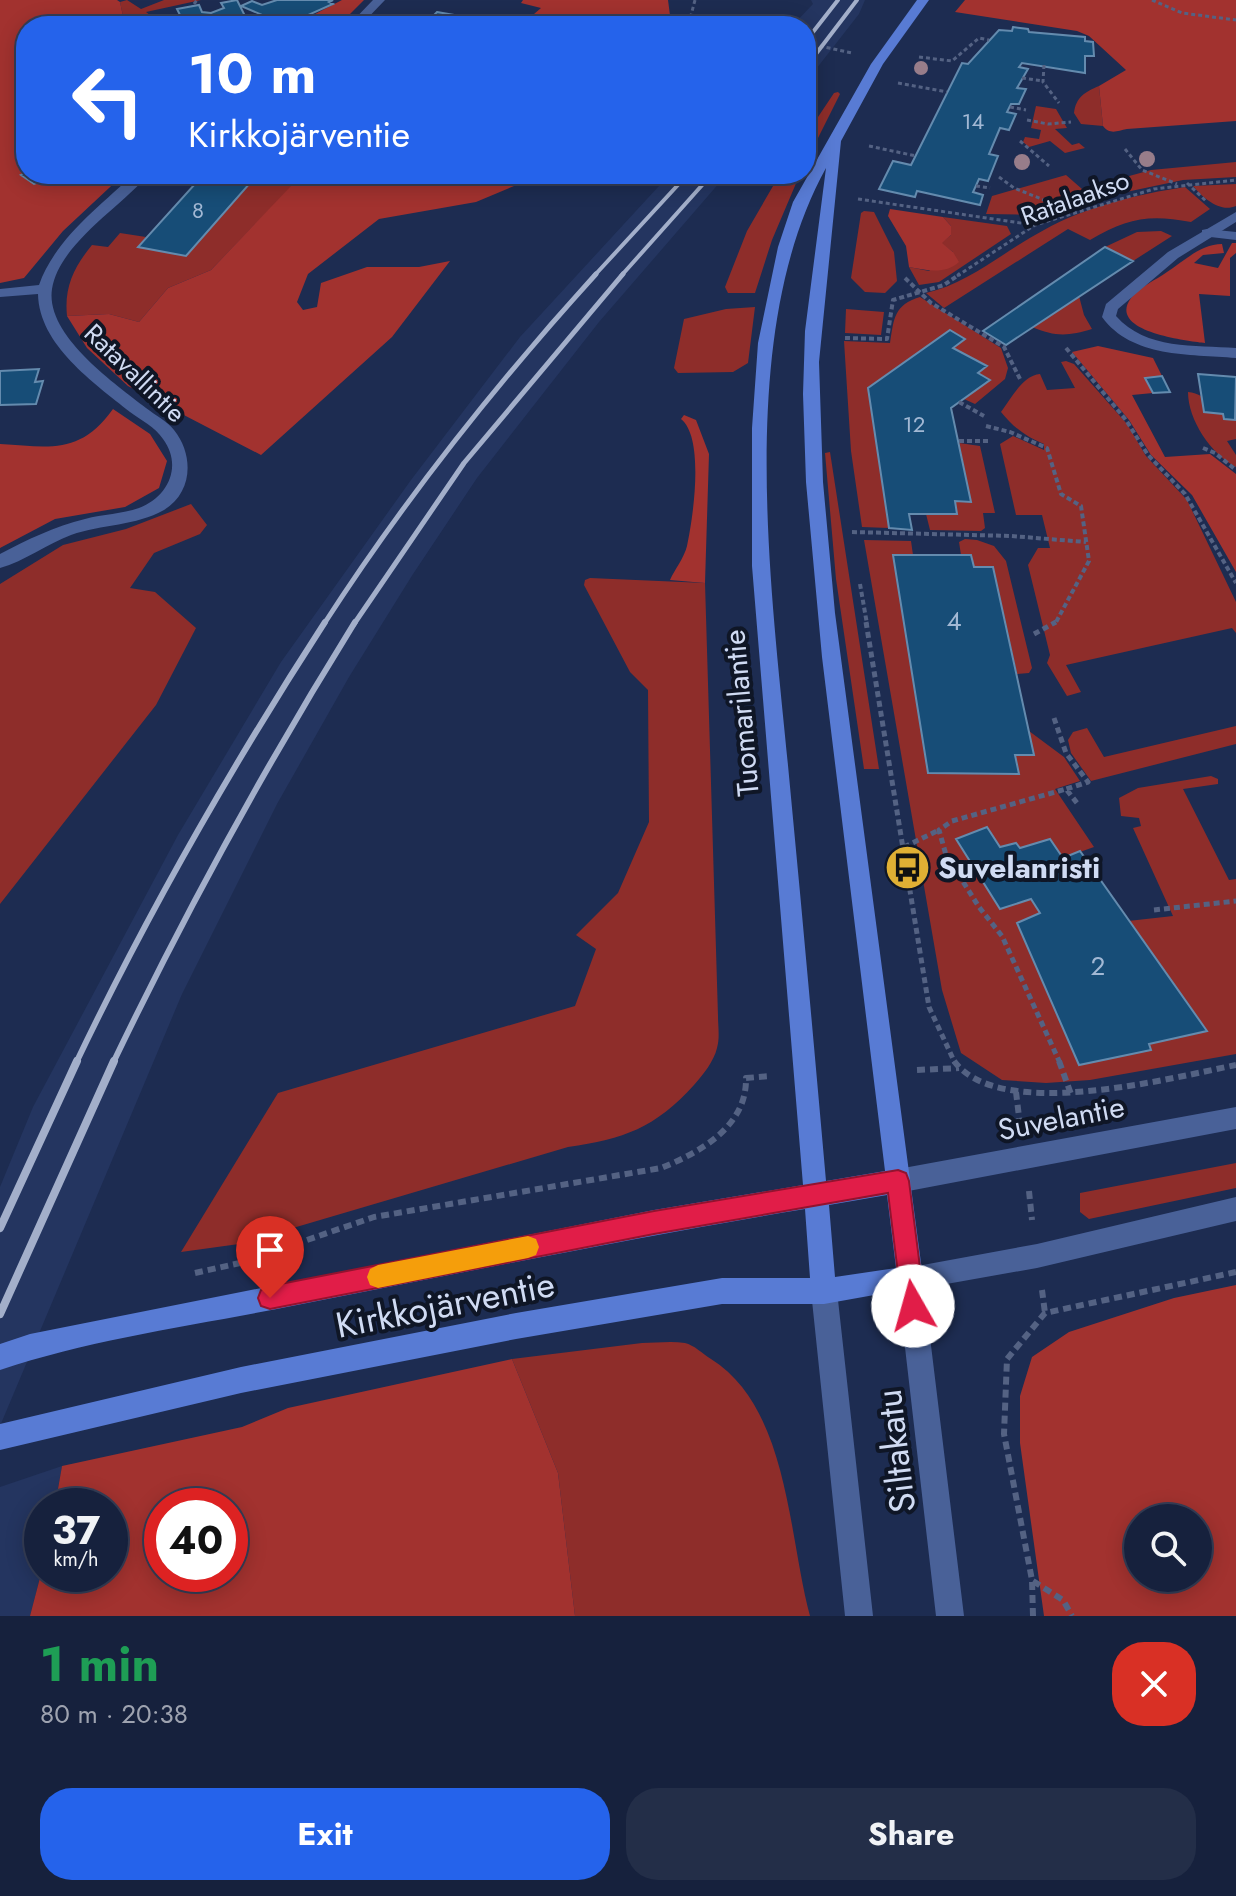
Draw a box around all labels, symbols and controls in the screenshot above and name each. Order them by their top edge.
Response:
text: 10 m [188,33,316,114]
icon: left [56,48,160,152]
house number: 14 [962,105,985,137]
text: Kirkkojärventie [188,108,410,160]
street label: Ratalaakso [1015,161,1135,235]
house number: 8 [192,194,204,226]
street label: Ratavallintie [76,315,194,431]
house number: 12 [903,408,925,440]
house number: 4 [946,602,962,640]
street label: Tuomarilantie [712,628,770,798]
bus stop icon: Suvelanristi [883,843,931,891]
place label: Suvelanristi [938,846,1100,889]
house number: 2 [1091,947,1105,985]
street label: Suvelantie [994,1085,1128,1151]
pin [236,1216,304,1298]
icon: arrive [248,1228,292,1272]
street label: Kirkkojärventie [331,1257,559,1351]
position arrow [871,1264,955,1348]
street label: Siltakatu [862,1386,928,1516]
speed limit sign: 40 [144,1488,248,1592]
text: 37 [52,1501,100,1559]
map controls [1124,1504,1212,1592]
button: search [1124,1504,1212,1592]
text: km/h [53,1545,99,1574]
text: 1 min [40,1630,159,1699]
button: close [1112,1642,1196,1726]
text: 80 m · 20:38 [40,1695,188,1733]
button: Exit [40,1788,610,1880]
button: Share [626,1788,1196,1880]

